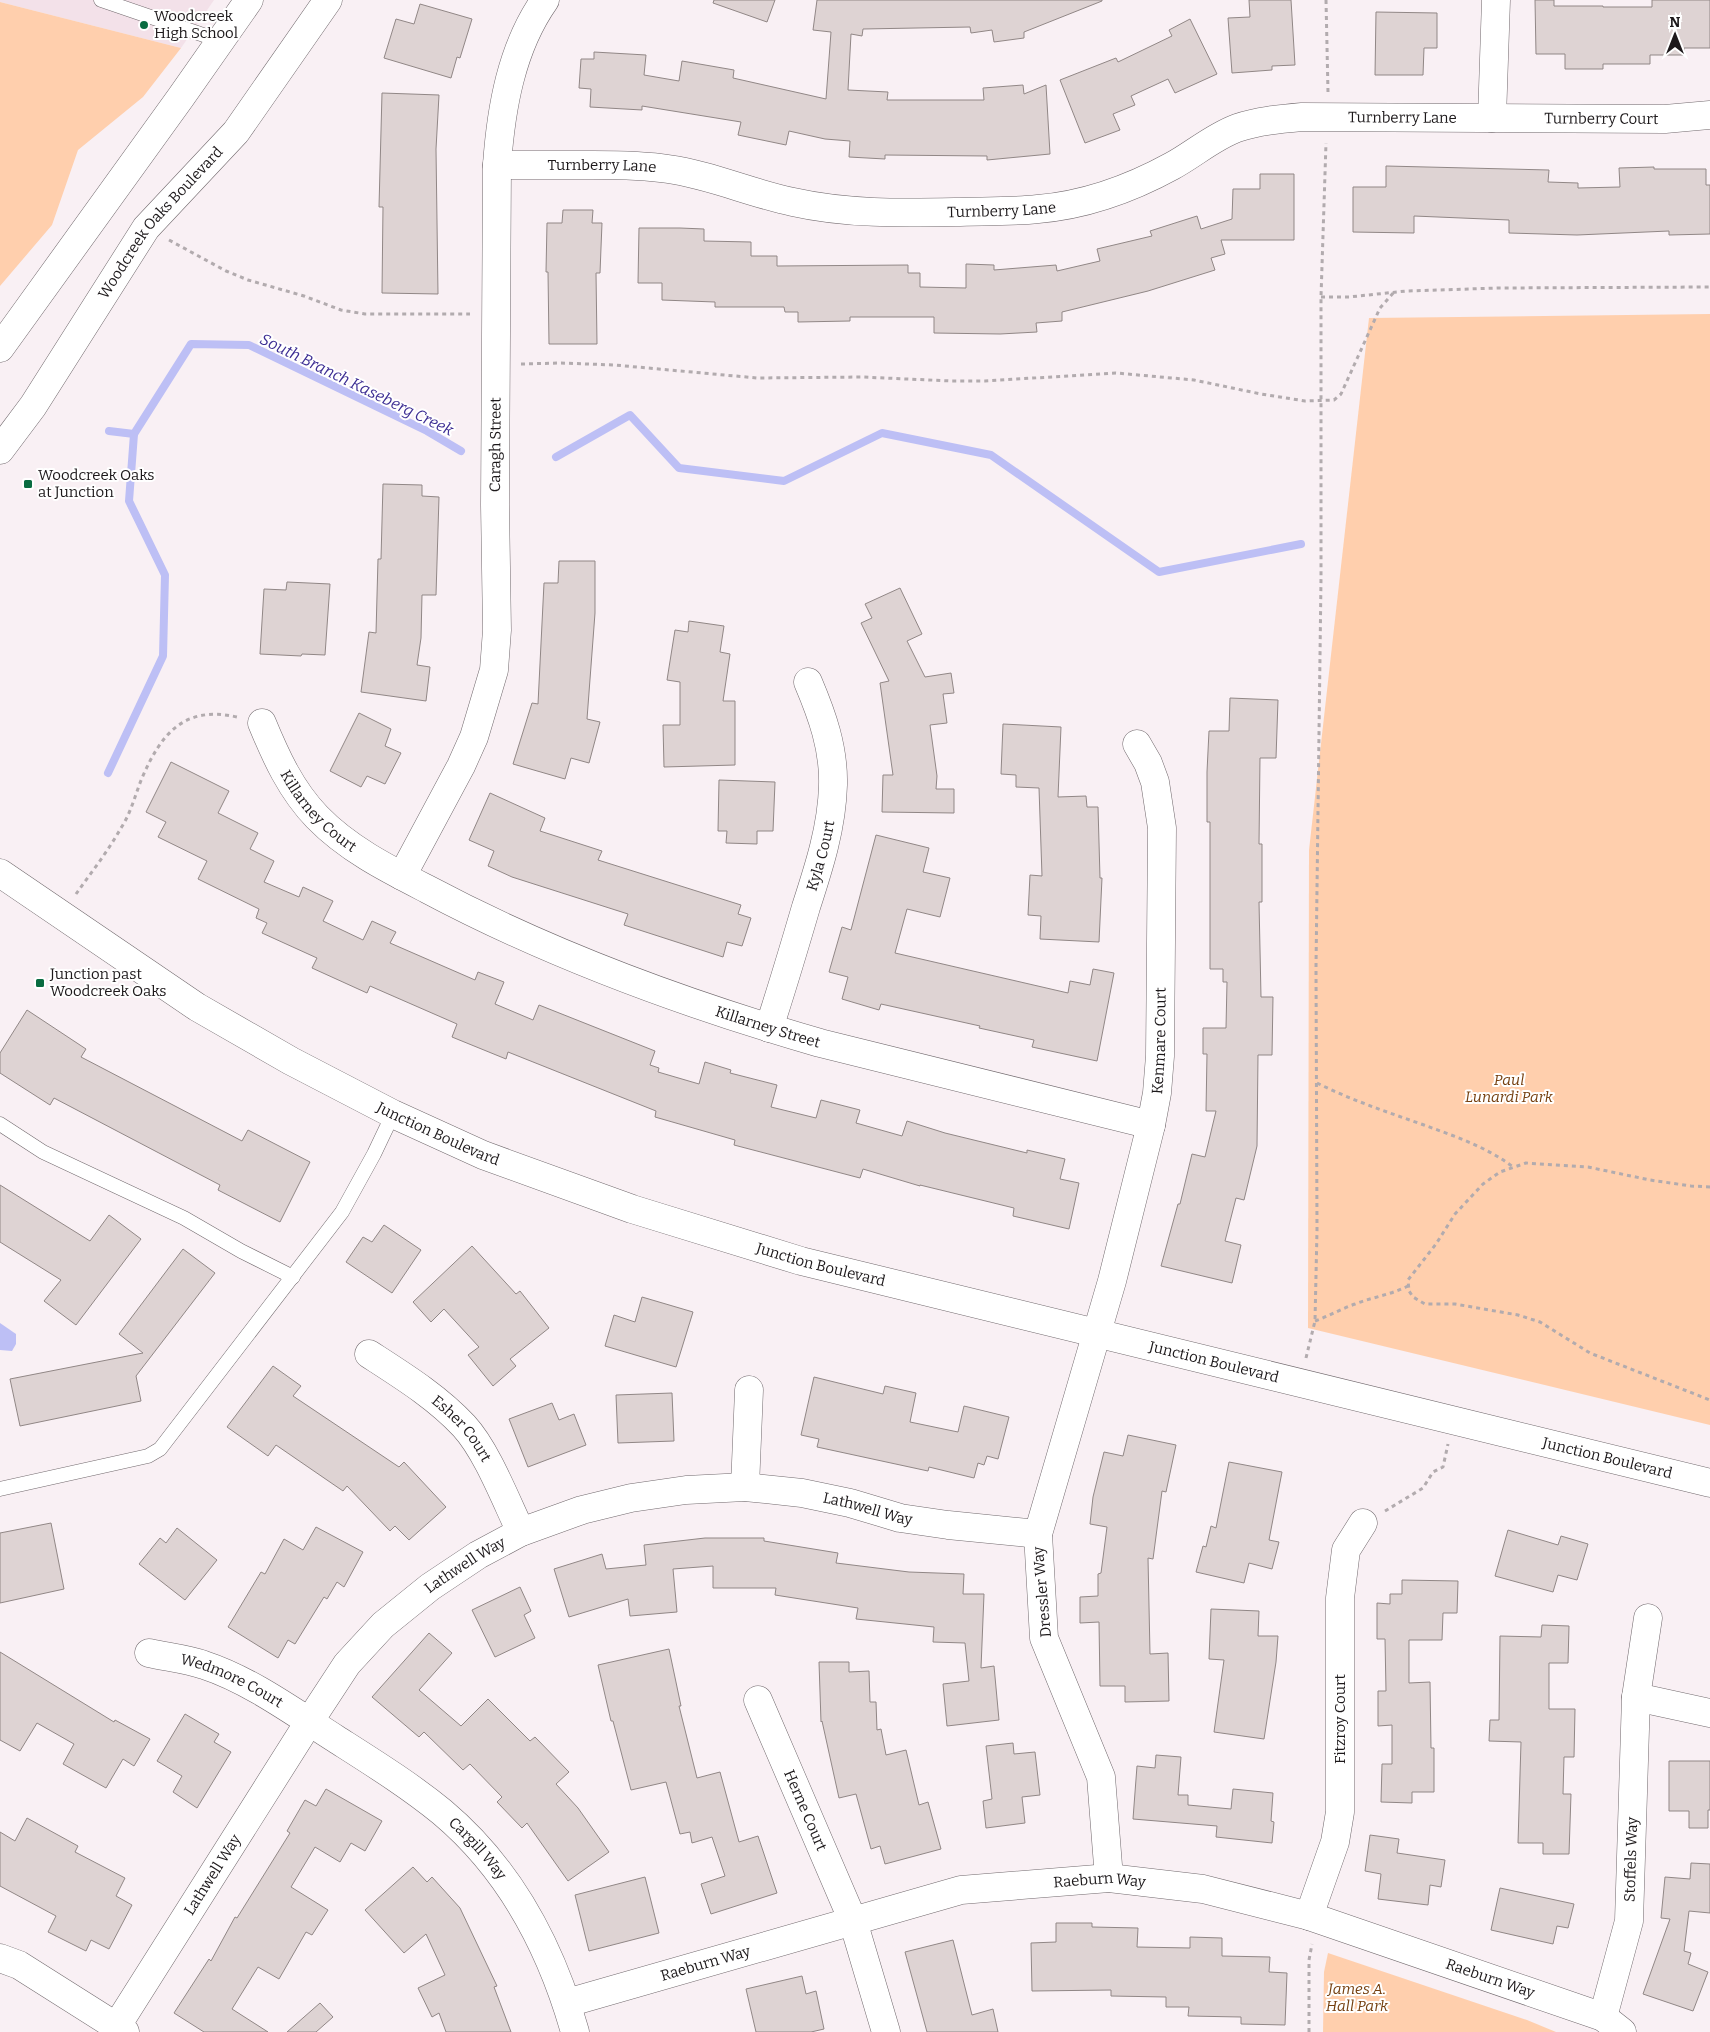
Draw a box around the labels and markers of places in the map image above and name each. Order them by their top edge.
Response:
place label: Woodcreek High School [154,7,238,42]
marker: Woodcreek High School [138,19,150,31]
place label: Woodcreek Oaks at Junction [38,466,154,501]
marker: Woodcreek Oaks at Junction [22,478,34,490]
place label: Junction past Woodcreek Oaks [49,965,166,1000]
marker: Junction past Woodcreek Oaks [34,977,46,989]

